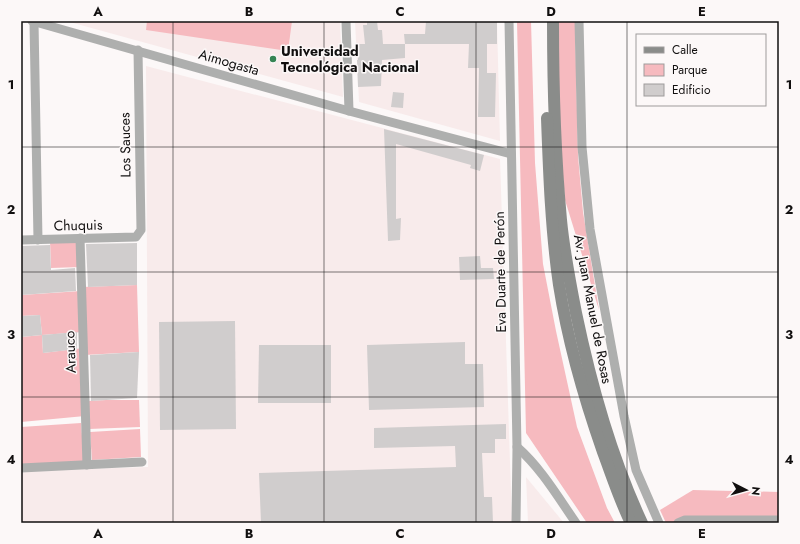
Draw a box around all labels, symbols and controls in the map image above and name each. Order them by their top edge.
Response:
text: A [92,2,103,21]
text: B [245,2,254,21]
text: C [395,2,405,21]
text: D [546,2,556,21]
text: E [698,2,706,21]
legend [636,34,766,106]
place label: Universidad Tecnológica Nacional [281,41,419,77]
text: Calle [672,41,698,59]
street label: Aimogasta [196,44,262,80]
marker: Universidad Tecnológica Nacional [268,54,278,64]
text: Parque [672,61,707,79]
text: 1 [8,75,14,94]
text: 1 [786,75,792,94]
text: Edificio [672,81,711,99]
street label: Los Sauces [114,112,136,178]
text: 2 [7,200,15,219]
text: 2 [785,200,793,219]
street label: Eva Duarte de Perón [489,211,511,333]
street label: Chuquis [53,215,103,235]
street label: Av. Juan Manuel de Rosas [569,233,617,386]
text: 3 [7,325,15,344]
text: 3 [785,325,793,344]
street label: Arauco [59,330,81,374]
text: 4 [6,450,16,469]
text: 4 [784,450,794,469]
north arrow [726,470,766,510]
text: N [748,486,764,496]
text: A [92,524,103,543]
text: B [245,524,254,543]
text: C [395,524,405,543]
text: D [546,524,556,543]
text: E [698,524,706,543]

